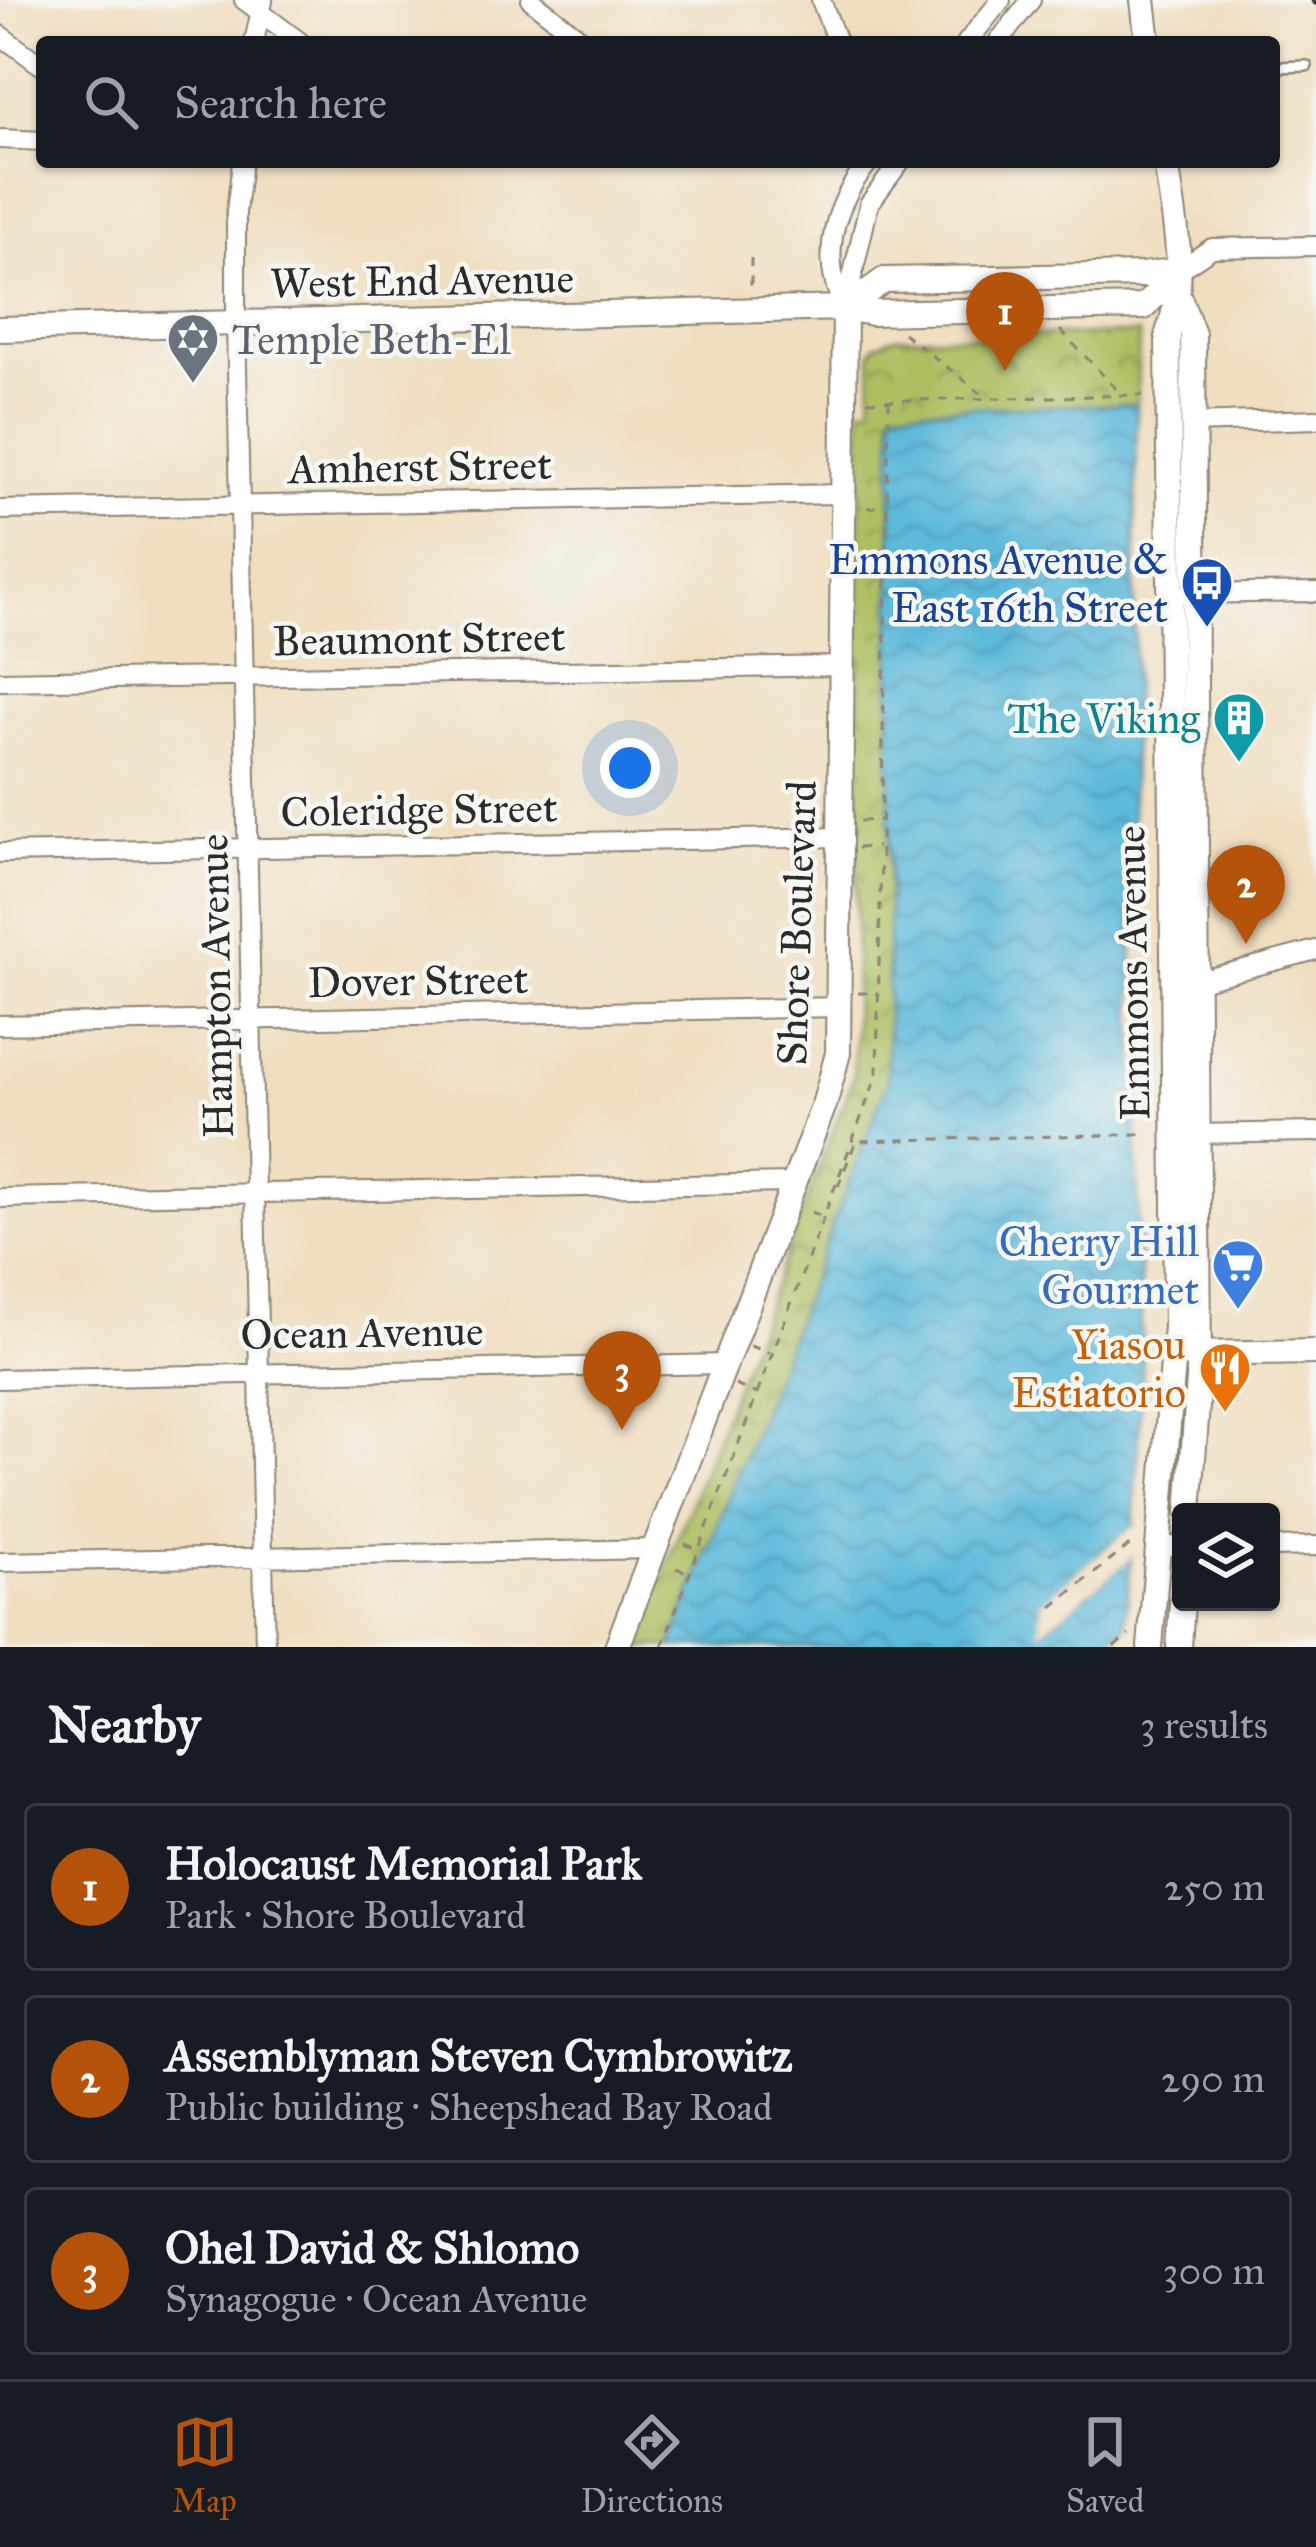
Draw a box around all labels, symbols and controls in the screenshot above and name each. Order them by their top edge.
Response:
search box [36,36,1280,168]
icon: search [78,69,144,135]
text: Search here [174,75,387,130]
street label: West End Avenue [270,252,574,310]
pin: 1 [966,272,1044,371]
synagogue icon: Temple Beth-El [165,311,221,385]
place label: Temple Beth-El [232,314,511,366]
street label: Amherst Street [286,439,552,495]
place label: Emmons Avenue & East 16th Street [828,534,1168,634]
bus stop icon: Emmons Avenue & East 16th Street [1179,555,1235,629]
street label: Beaumont Street [272,610,566,668]
building icon: The Viking [1211,690,1267,764]
place label: The Viking [1007,693,1200,745]
your location [600,738,660,798]
street label: Shore Boulevard [766,780,828,1067]
street label: Coleridge Street [280,782,558,838]
street label: Emmons Avenue [1104,825,1162,1121]
street label: Hampton Avenue [187,833,245,1139]
pin: 2 [1207,845,1285,944]
street label: Dover Street [307,953,529,1009]
place label: Cherry Hill Gourmet [999,1216,1200,1316]
supermarket icon: Cherry Hill Gourmet [1210,1237,1266,1311]
street label: Ocean Avenue [240,1305,484,1361]
place label: Yiasou Estiatorio [1012,1319,1186,1419]
pin: 3 [583,1331,661,1430]
restaurant icon: Yiasou Estiatorio [1197,1340,1253,1414]
map controls [1172,1503,1280,1611]
button: layers [1172,1503,1280,1611]
text: Nearby [48,1694,200,1756]
text: 3 results [1140,1701,1268,1749]
text: Holocaust Memorial Park [165,1836,642,1891]
text: 1 [82,1863,98,1911]
text: 250 m [1164,1863,1265,1911]
text: Park · Shore Boulevard [165,1891,526,1939]
text: Assemblyman Steven Cymbrowitz [165,2028,793,2083]
text: 2 [80,2055,100,2103]
text: 290 m [1161,2055,1265,2103]
text: Public building · Sheepshead Bay Road [165,2083,772,2131]
text: Ohel David & Shlomo [165,2220,579,2275]
text: 3 [82,2247,98,2295]
text: 300 m [1163,2247,1265,2295]
text: Synagogue · Ocean Avenue [165,2275,588,2323]
tab: Map [172,2409,238,2521]
tab: Directions [581,2409,723,2521]
tab: Saved [1066,2409,1144,2521]

